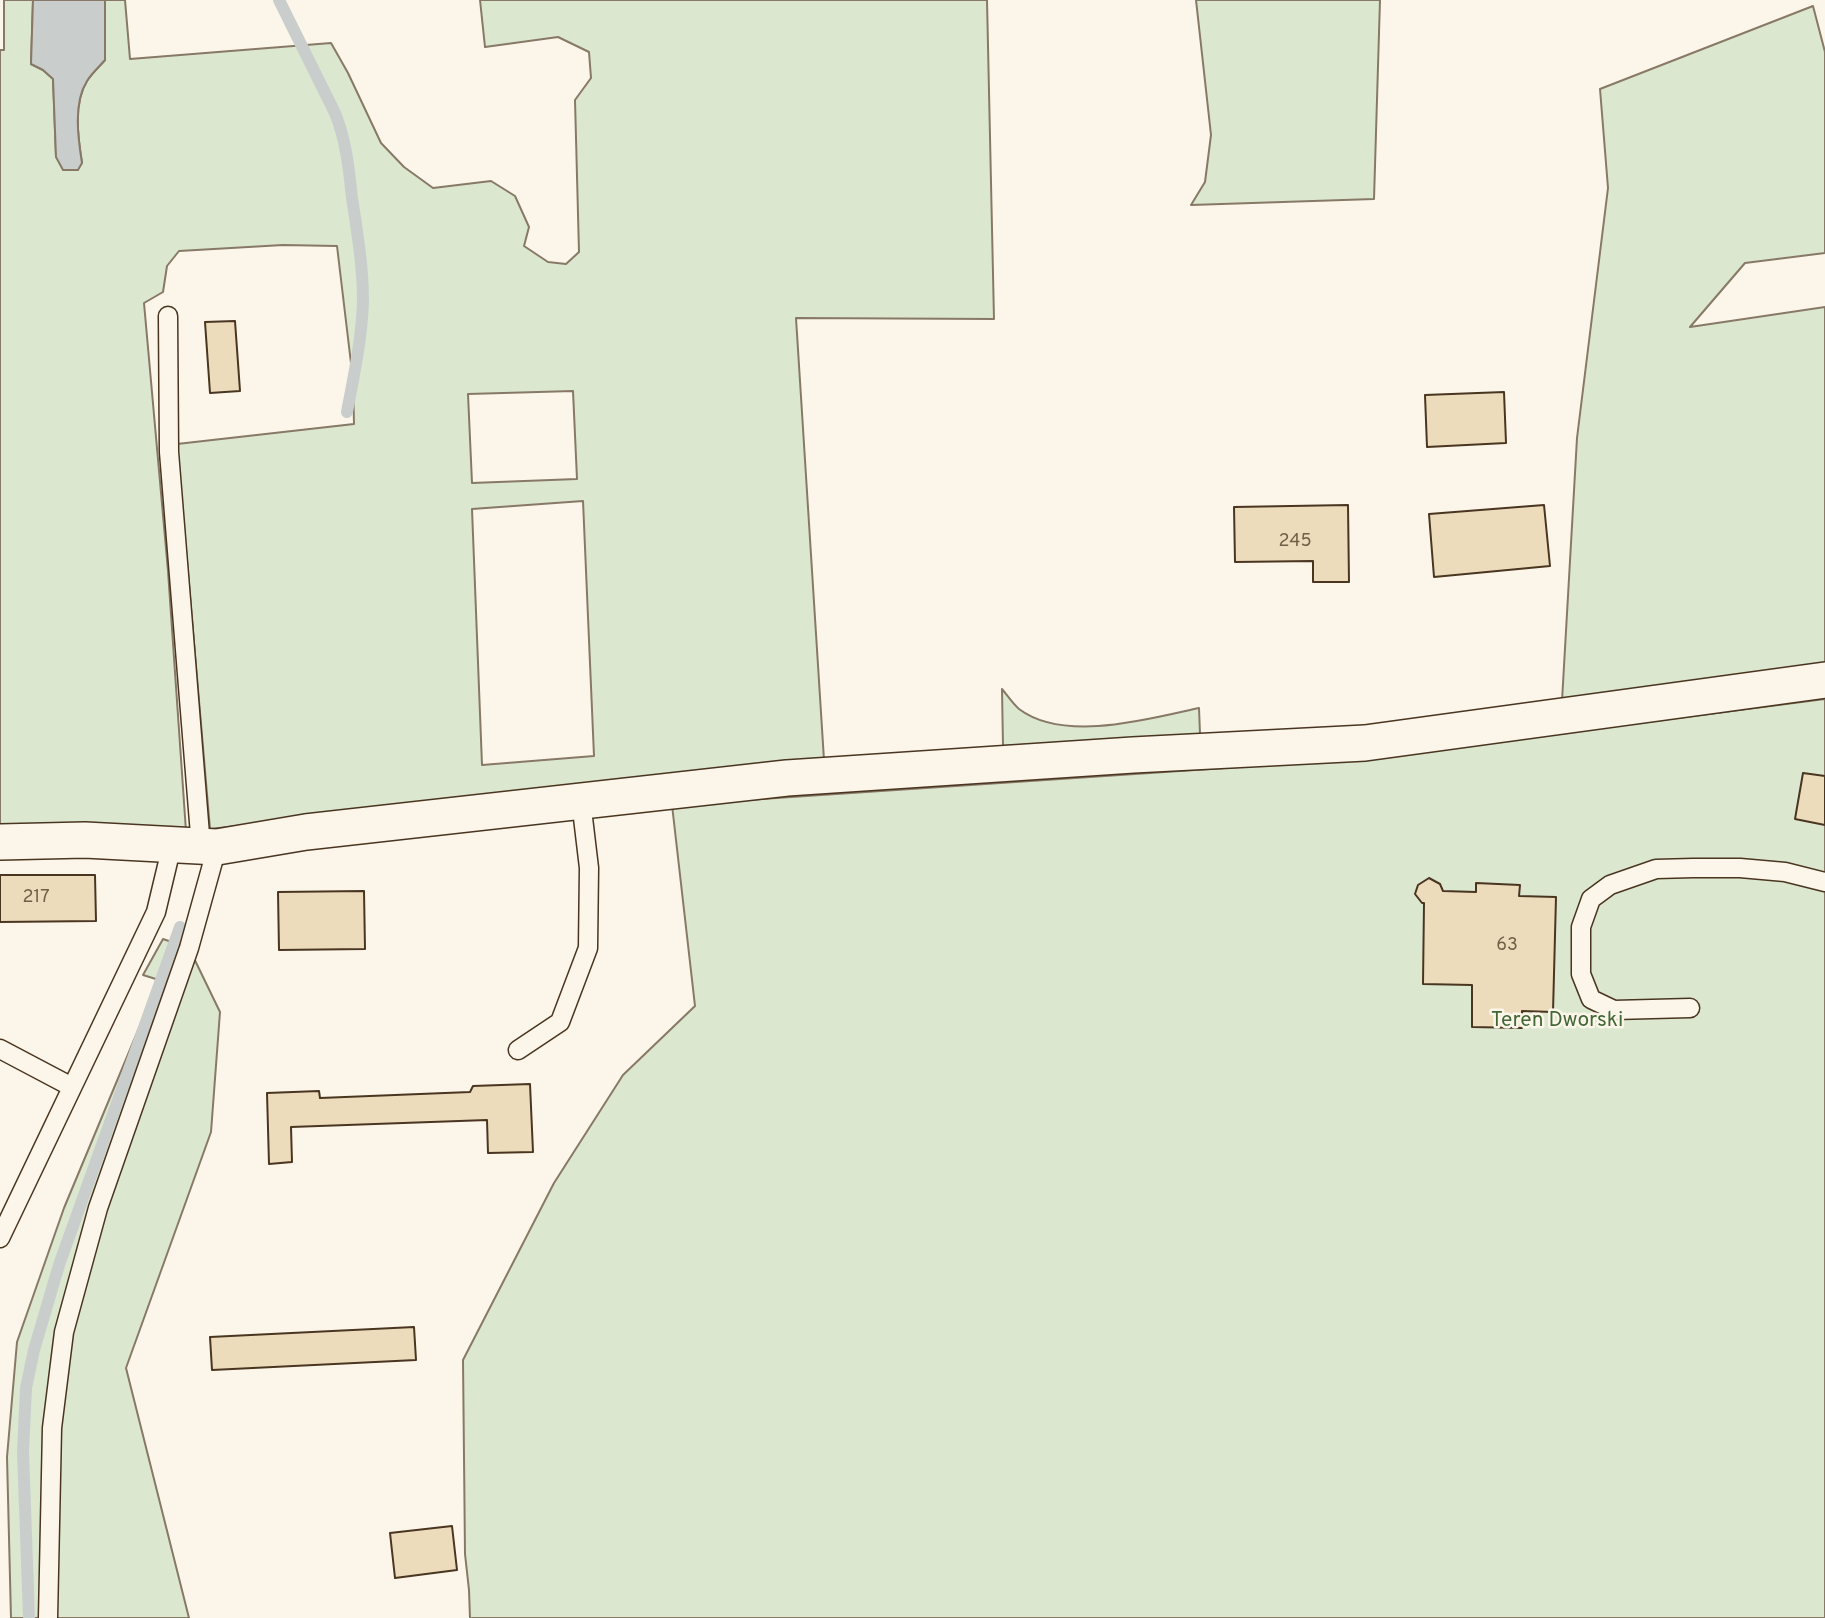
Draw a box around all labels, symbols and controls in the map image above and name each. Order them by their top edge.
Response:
house number: 245 [1278,531,1312,553]
house number: 217 [22,887,50,909]
house number: 63 [1496,935,1518,957]
park label: Teren Dworski [1491,1009,1623,1035]

